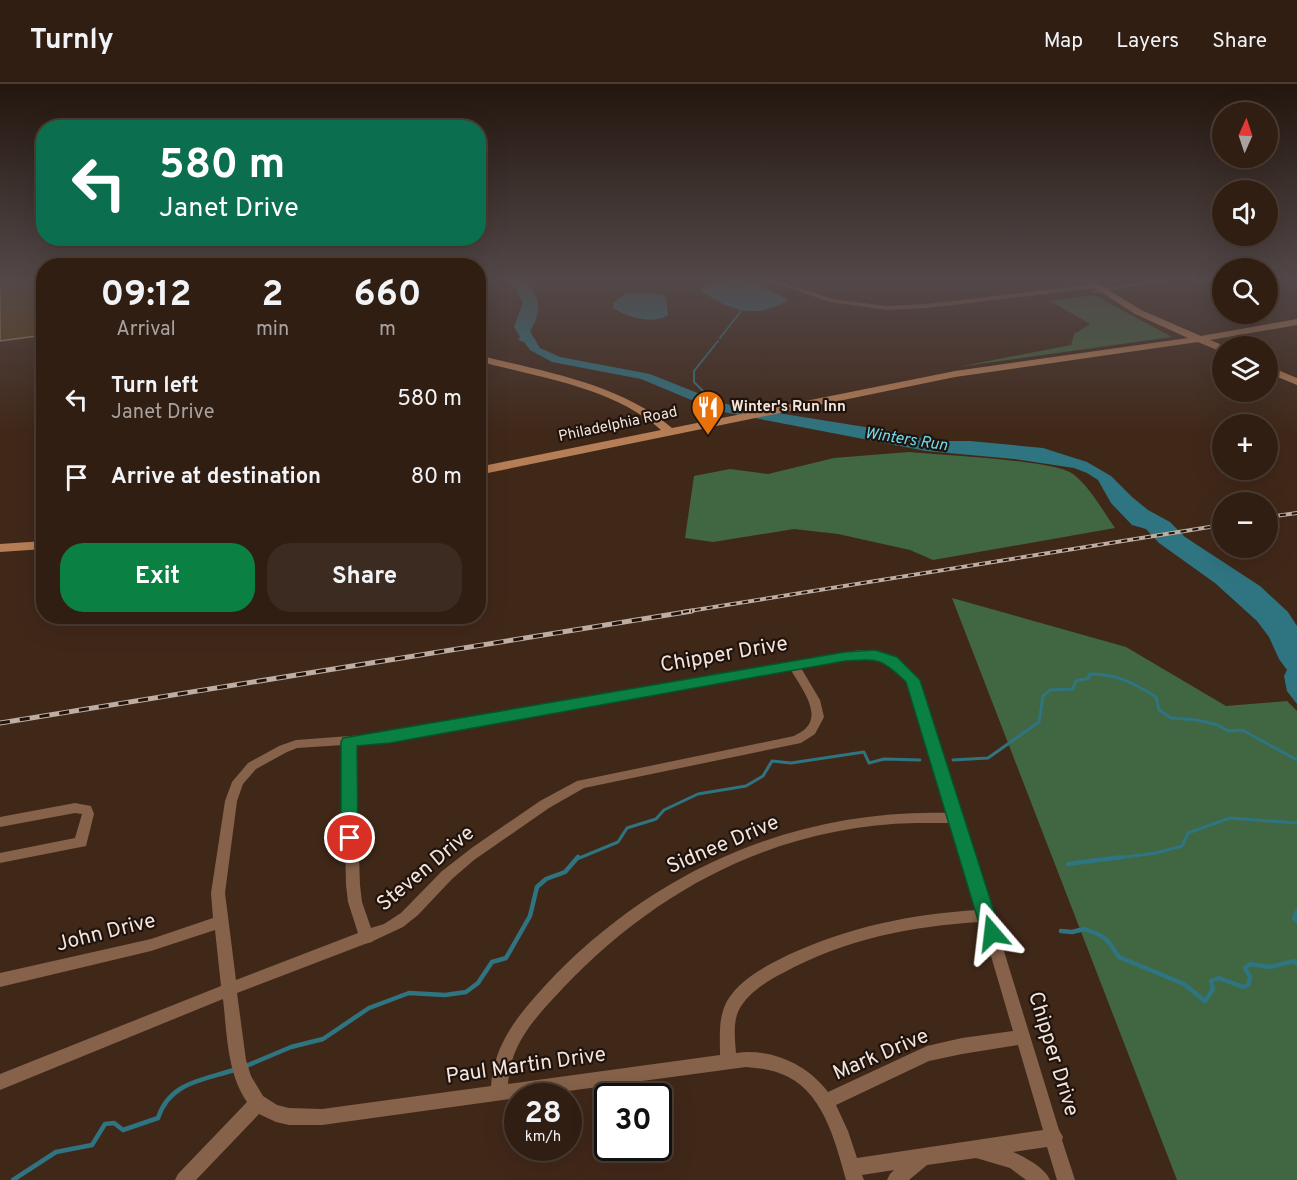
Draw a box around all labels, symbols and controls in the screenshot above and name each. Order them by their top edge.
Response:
text: Turnly [30,23,114,59]
text: Map [1044,28,1083,55]
text: Layers [1116,28,1179,55]
text: Share [1212,28,1267,55]
north arrow [1212,102,1278,168]
map controls [1212,102,1278,558]
text: 580 m [159,140,285,193]
icon: left [60,144,138,222]
button: sound [1212,180,1278,246]
text: Janet Drive [159,192,299,226]
button: search [1212,258,1278,324]
text: 09:12 [100,273,191,319]
text: 2 [262,273,284,319]
text: 660 [354,273,422,319]
text: Arrival [116,317,176,343]
text: min [256,317,289,343]
text: m [379,317,396,343]
button: layers [1212,336,1278,402]
text: Turn left [111,373,199,400]
icon: left [60,383,93,416]
text: 580 m [397,386,462,413]
restaurant icon: Winter's Run Inn [690,389,726,436]
place label: Winter's Run Inn [731,398,846,417]
text: Janet Drive [111,400,214,426]
street label: Philadelphia Road [557,403,679,447]
button: + [1212,414,1278,480]
water label: Winters Run [863,424,949,456]
icon: arrive [60,461,93,494]
text: Arrive at destination [111,464,321,491]
text: 80 m [411,464,462,491]
button: − [1212,492,1278,558]
button: Exit [60,543,255,612]
button: Share [267,543,462,612]
street label: Chipper Drive [658,630,790,680]
street label: Sidnee Drive [663,809,783,881]
pin [324,812,375,863]
street label: Steven Drive [371,820,481,918]
icon: arrive [333,821,366,854]
position arrow [960,901,1024,965]
street label: John Drive [53,908,159,958]
street label: Chipper Drive [1021,988,1085,1120]
street label: Mark Drive [829,1023,933,1087]
street label: Paul Martin Drive [444,1041,608,1091]
speed limit sign: 30 [594,1083,672,1161]
text: 28 [524,1096,562,1133]
text: km/h [525,1128,561,1147]

